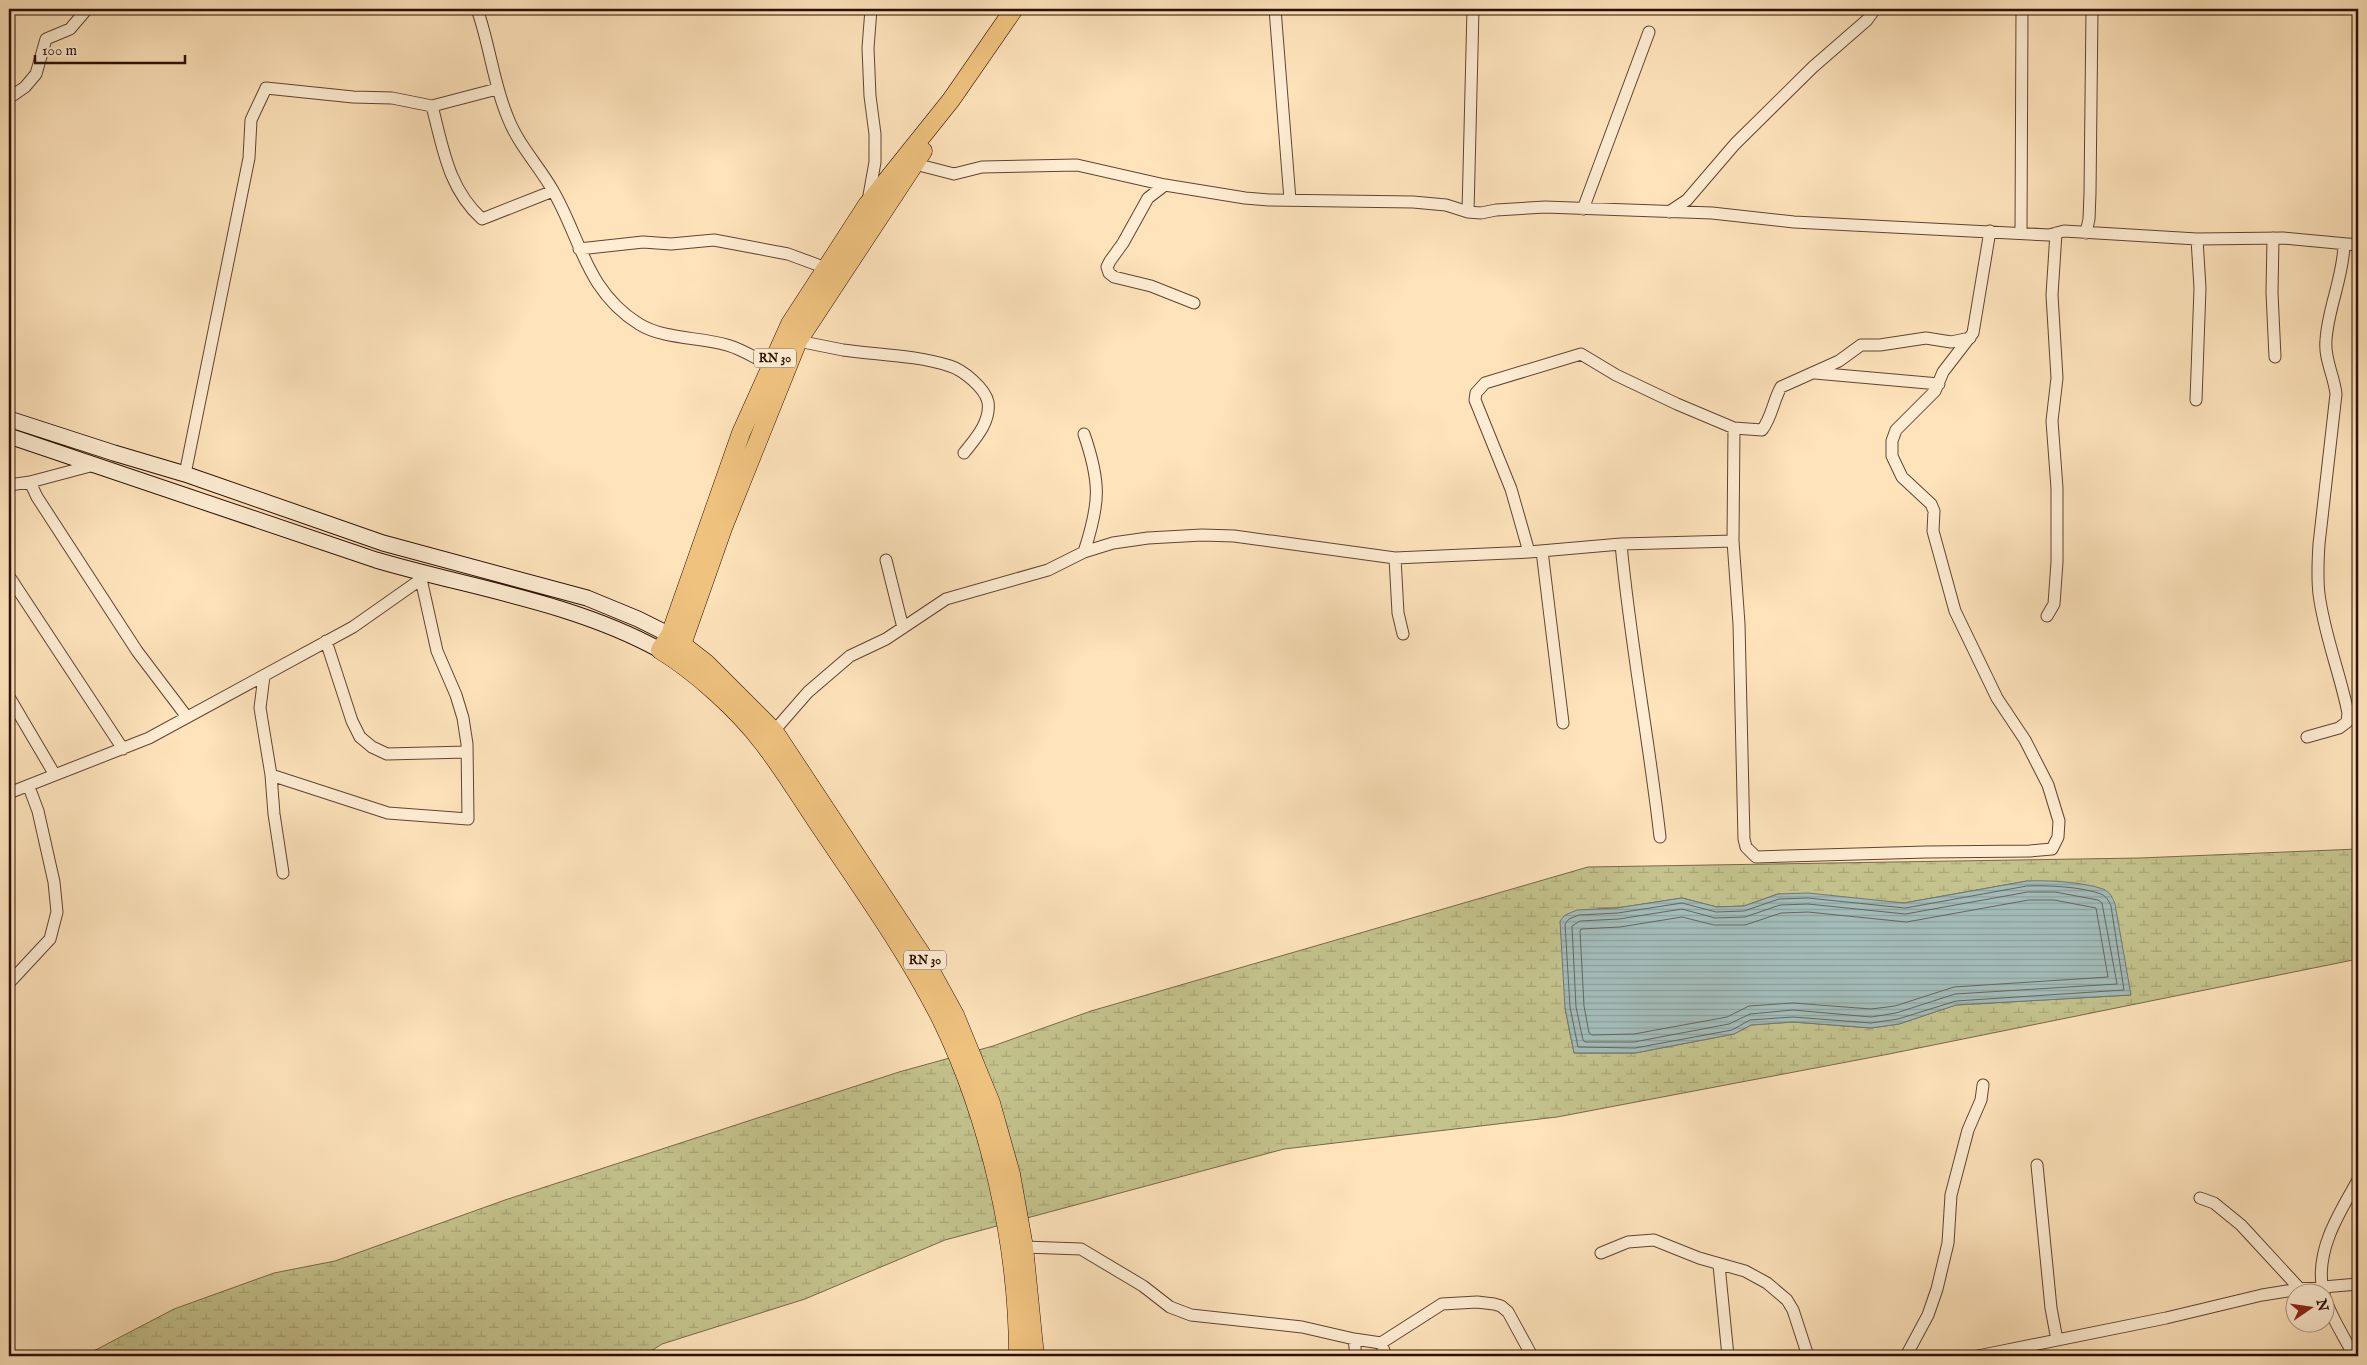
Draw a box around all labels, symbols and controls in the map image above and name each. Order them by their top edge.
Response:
scale bar [35,32,185,64]
text: 100 m [42,41,78,60]
road number: RN 30 [754,348,796,368]
road number: RN 30 [904,950,946,970]
north arrow [2284,1282,2334,1332]
text: N [2311,1296,2332,1313]

